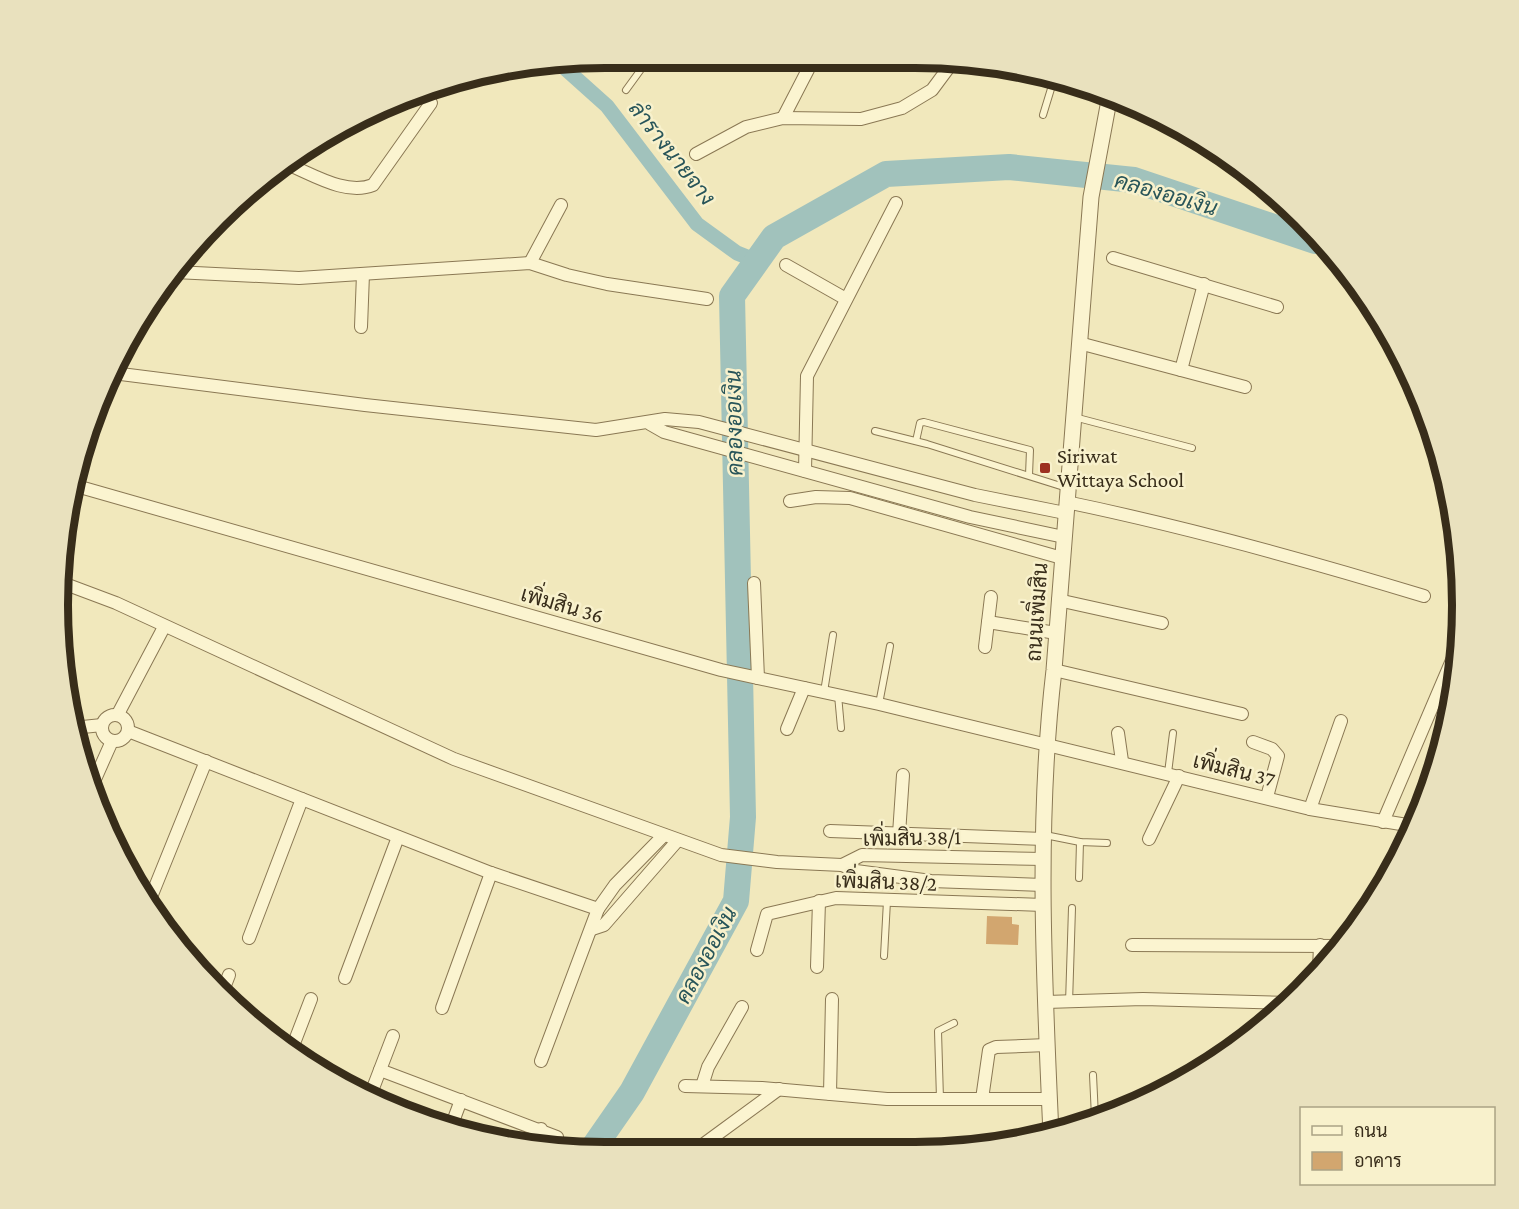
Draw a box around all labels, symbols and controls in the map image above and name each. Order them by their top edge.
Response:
water label: ลำรางนายจาง [624,96,720,210]
water label: คลองออเงิน [1112,166,1220,221]
water label: คลองออเงิน [720,370,747,476]
place label: Siriwat Wittaya School [1057,444,1184,492]
marker: Siriwat Wittaya School [1038,461,1052,475]
street label: ถนนเพิ่มสิน [1015,561,1052,662]
street label: เพิ่มสิน 36 [518,575,608,628]
street label: เพิ่มสิน 37 [1191,741,1279,792]
street label: เพิ่มสิน 38/1 [862,818,961,851]
street label: เพิ่มสิน 38/2 [835,861,938,896]
water label: คลองออเงิน [669,902,742,1007]
legend [1300,1107,1495,1185]
text: ถนน [1354,1121,1387,1141]
text: อาคาร [1354,1151,1402,1171]

